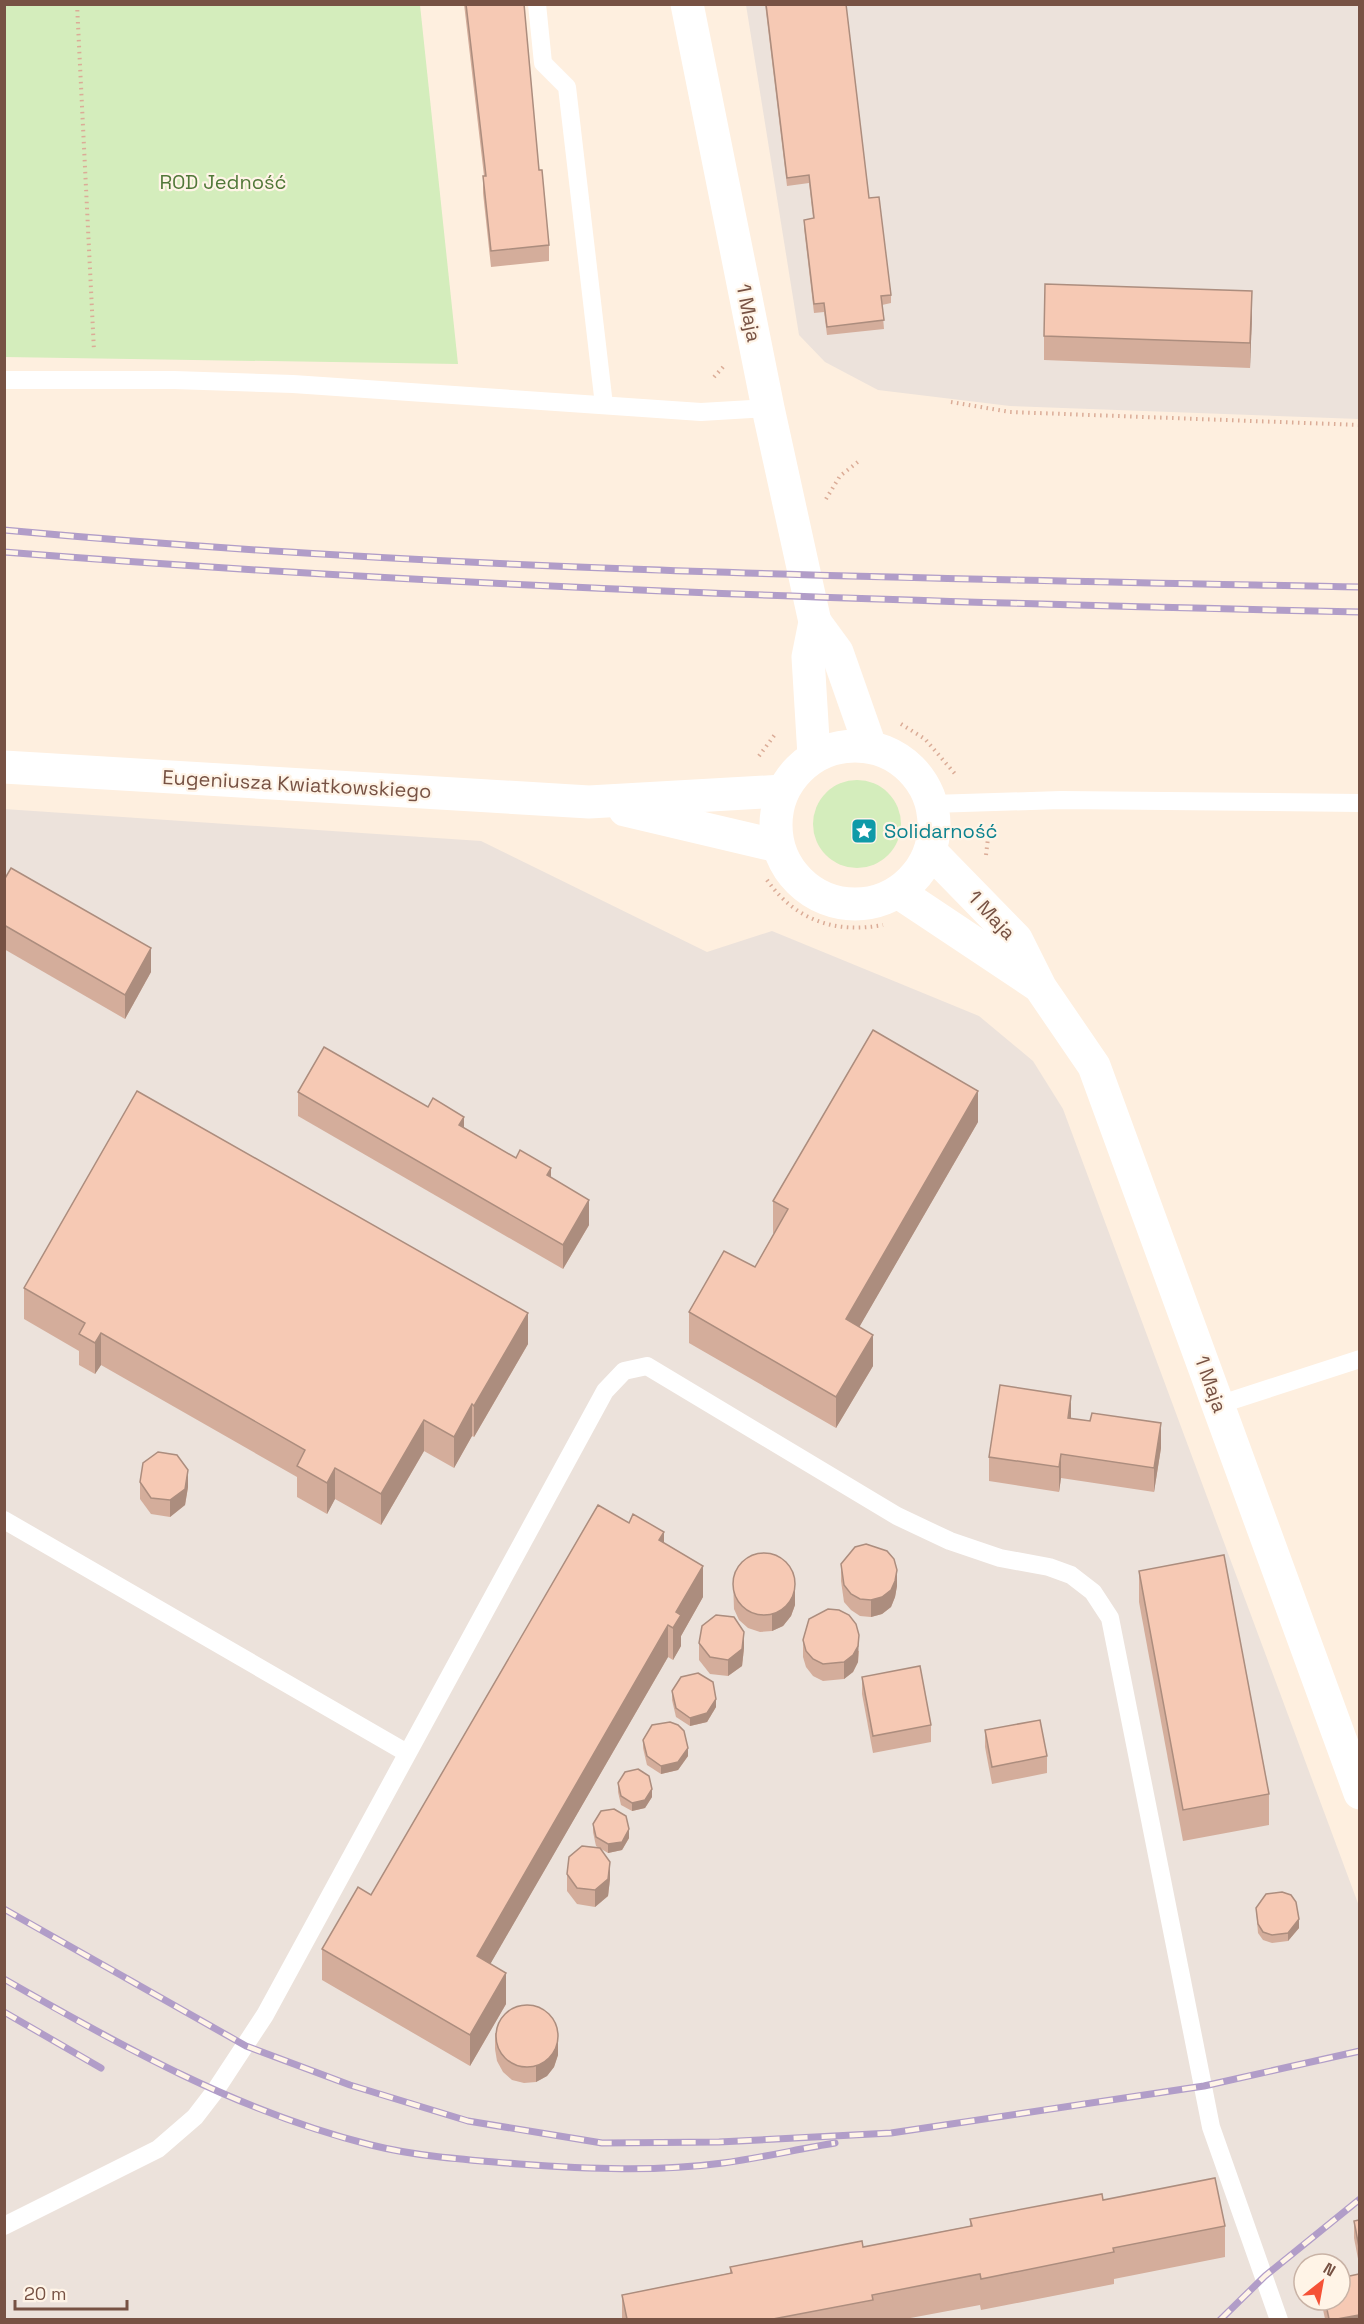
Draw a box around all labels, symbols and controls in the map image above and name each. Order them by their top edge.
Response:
park label: ROD Jedność [159,169,287,195]
street label: 1 Maja [731,282,767,344]
street label: Eugeniusza Kwiatkowskiego [162,764,432,804]
place icon: Solidarność [849,816,879,846]
place label: Solidarność [884,818,997,844]
street label: 1 Maja [962,885,1022,945]
street label: 1 Maja [1189,1352,1233,1416]
north arrow [1292,2252,1352,2312]
text: N [1319,2258,1339,2281]
scale bar [15,2273,128,2311]
text: 20 m [24,2282,67,2305]

